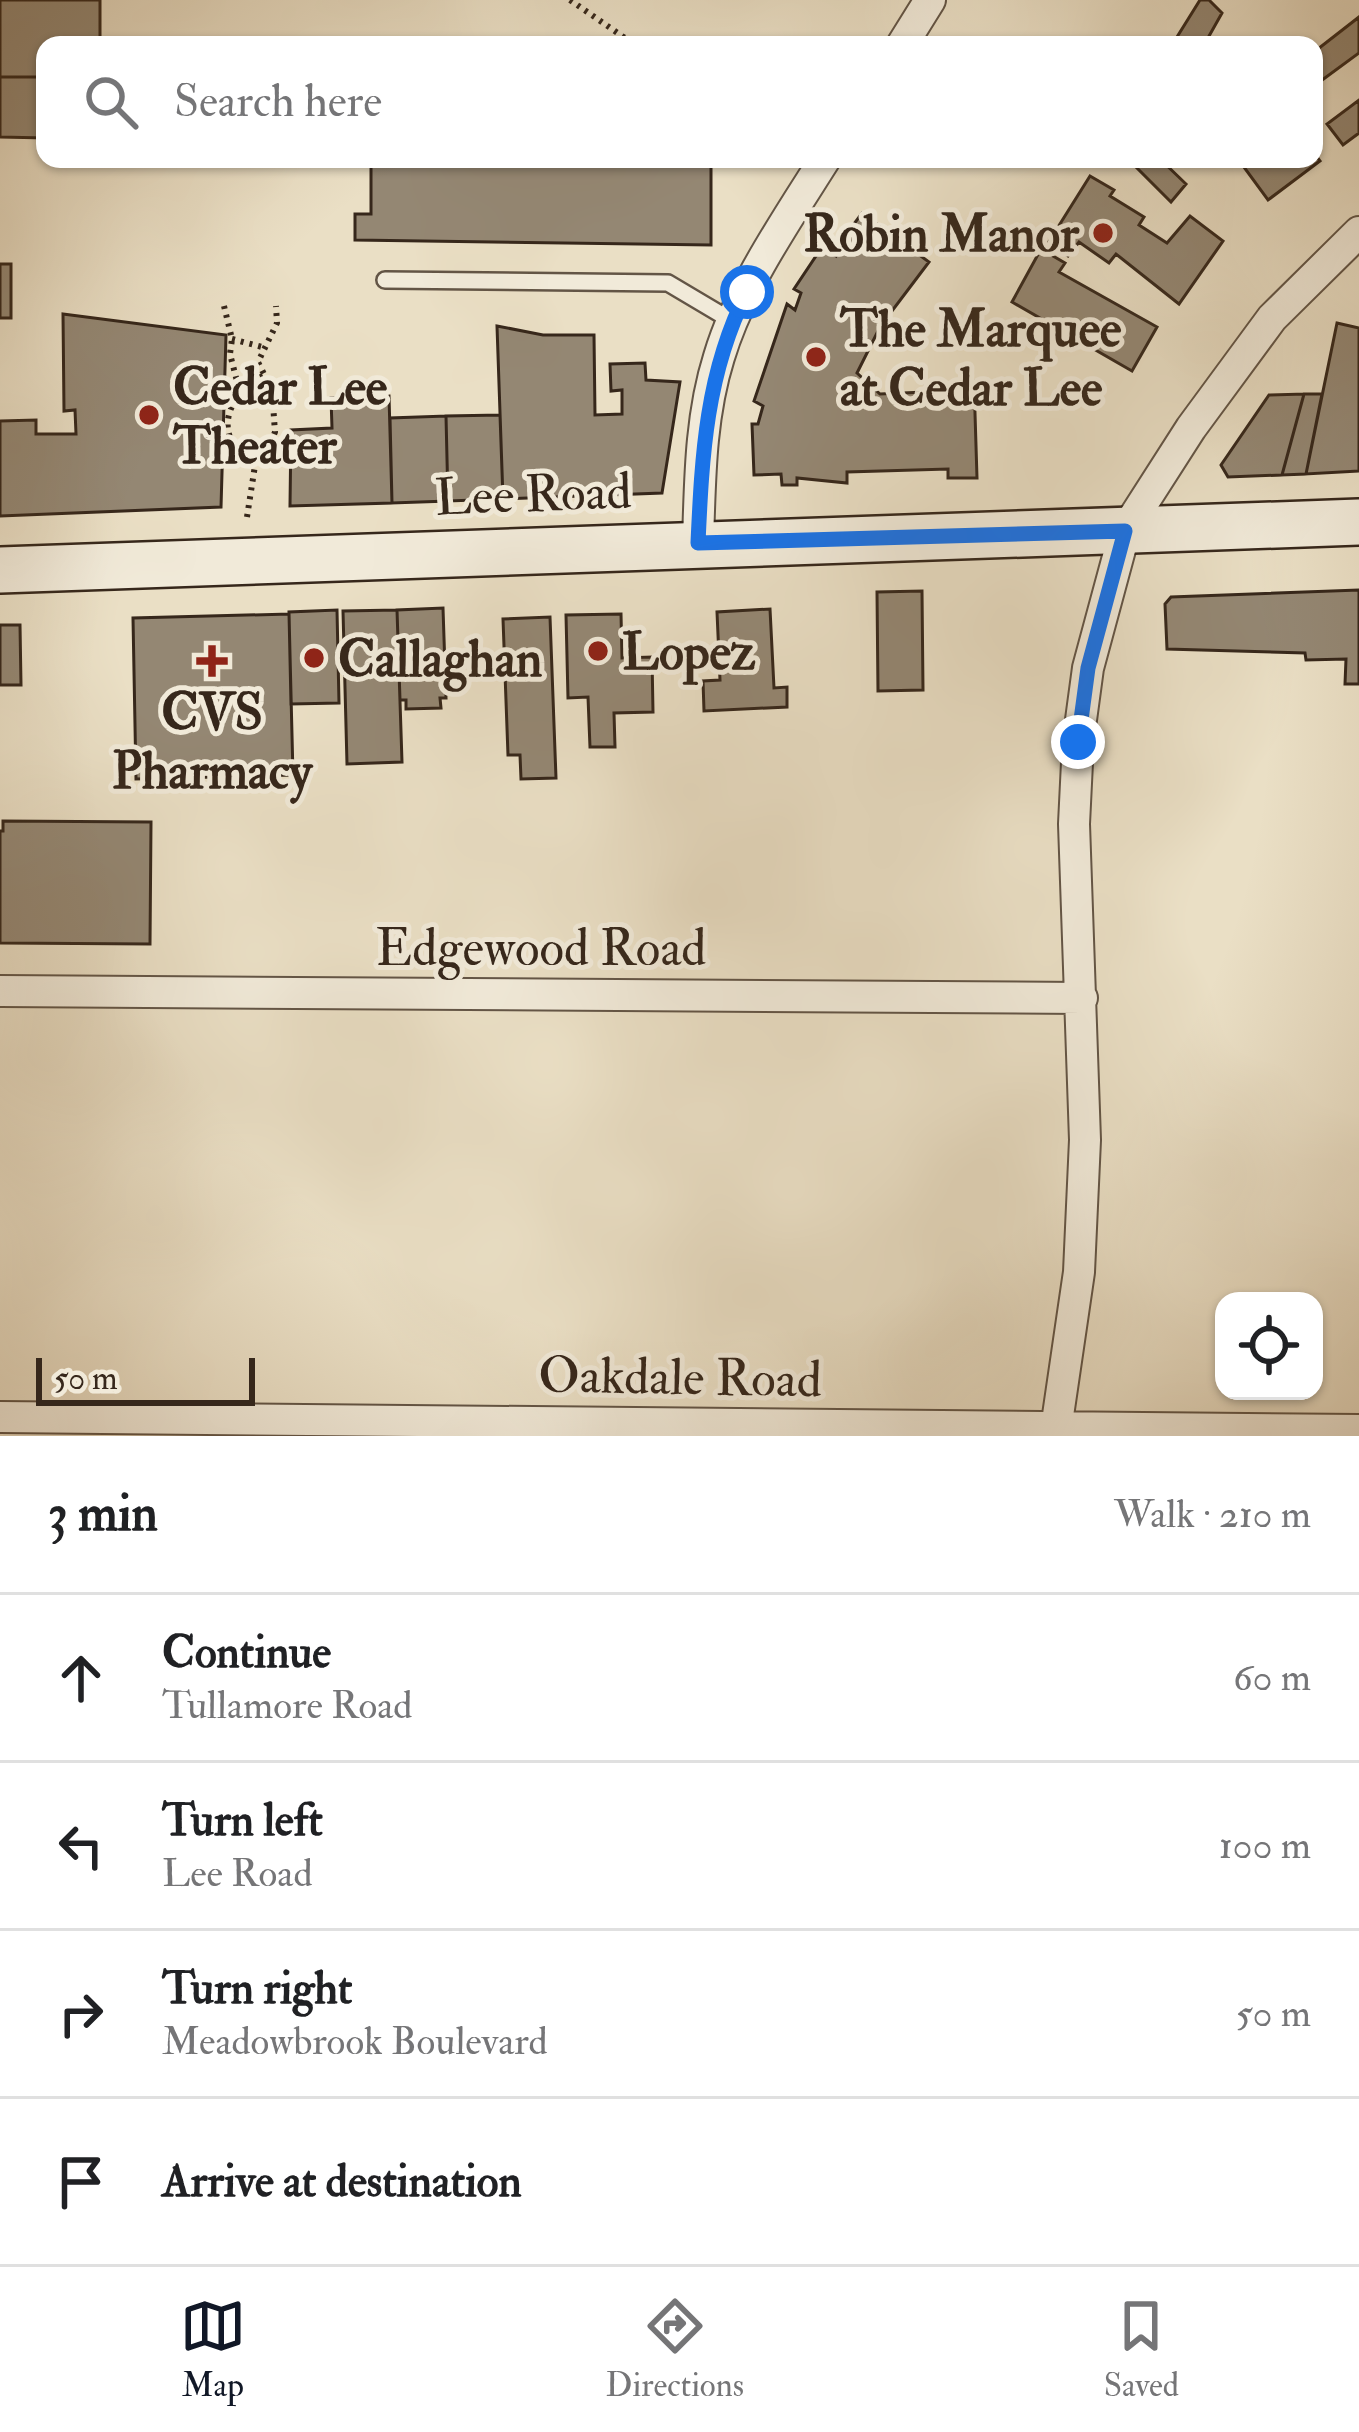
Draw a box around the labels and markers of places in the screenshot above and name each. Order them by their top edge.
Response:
place label: Robin Manor [803,203,1080,267]
marker: Robin Manor [1090,220,1116,246]
place label: The Marquee at Cedar Lee [839,298,1122,421]
marker: The Marquee at Cedar Lee [803,344,829,370]
place label: Cedar Lee Theater [172,356,388,479]
marker: Cedar Lee Theater [136,402,162,428]
place label: Lopez [622,621,756,686]
place label: Callaghan [338,628,543,692]
marker: Lopez [585,638,611,664]
marker: Callaghan [301,645,327,671]
marker: CVS Pharmacy [199,648,225,674]
place label: CVS Pharmacy [112,681,314,804]

